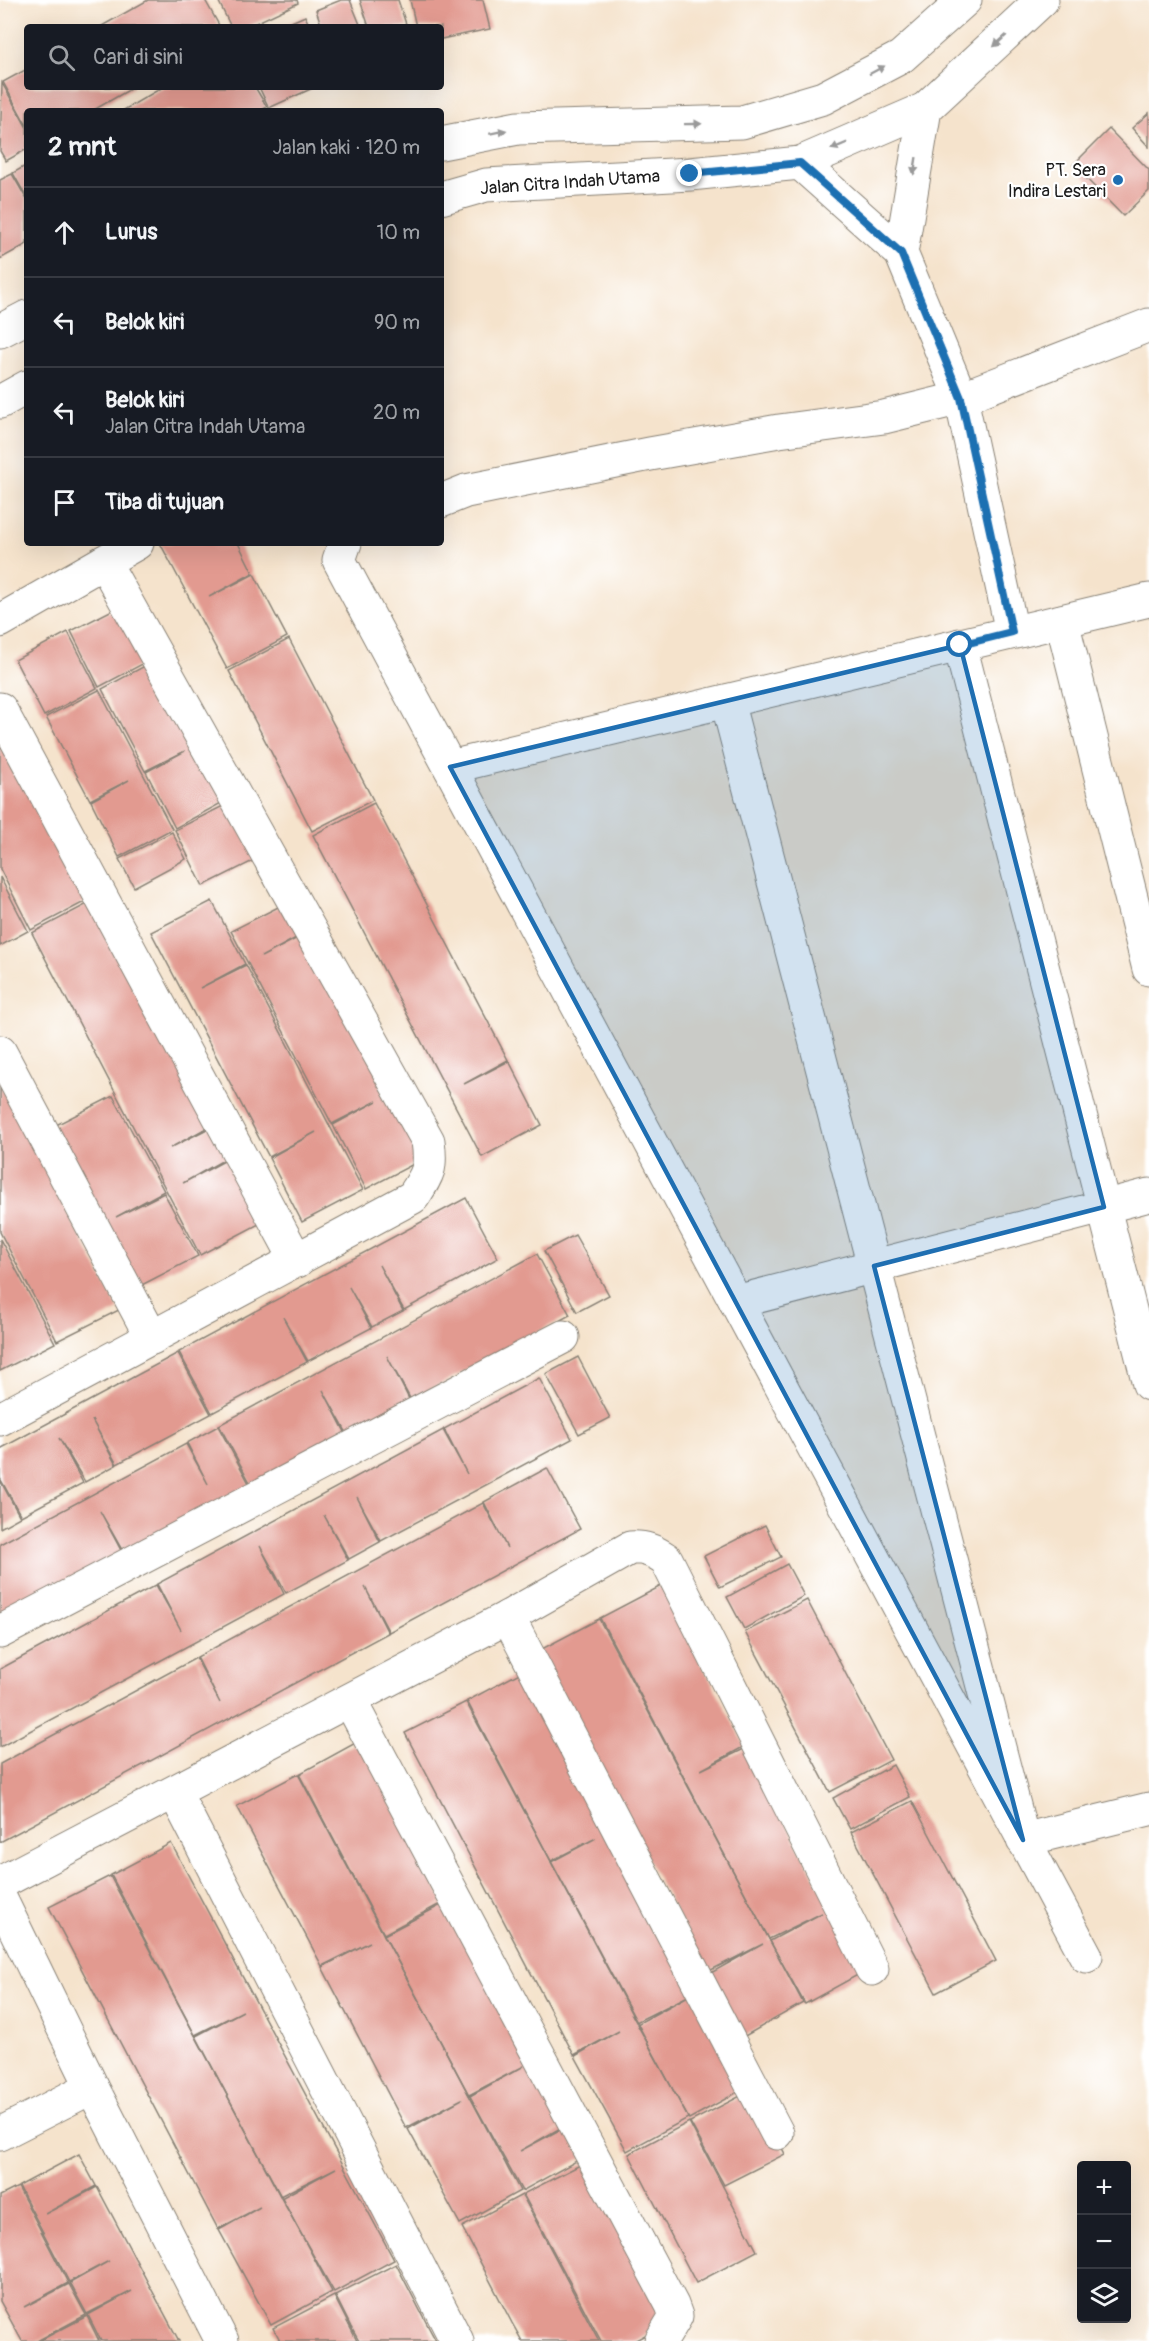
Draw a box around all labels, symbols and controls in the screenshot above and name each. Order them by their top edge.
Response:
search box [24,24,444,90]
one-way arrow [993,34,1008,47]
icon: search [45,41,78,74]
text: Cari di sini [93,43,183,71]
one-way arrow [869,65,886,75]
one-way arrow [683,119,702,128]
one-way arrow [489,127,508,136]
text: 2 mnt [48,131,116,163]
text: Jalan kaki · 120 m [273,135,420,160]
one-way arrow [830,141,848,151]
one-way arrow [911,157,920,176]
place label: PT. Sera Indira Lestari [1008,159,1106,203]
route end [676,160,702,186]
street label: Jalan Citra Indah Utama [479,165,661,200]
marker: PT. Sera Indira Lestari [1111,173,1125,187]
icon: ahead [48,216,81,249]
text: Lurus [105,218,157,246]
text: 10 m [376,220,420,245]
icon: left [48,306,81,339]
text: Belok kiri [105,308,184,336]
text: 90 m [374,310,420,335]
text: Belok kiri [105,386,184,414]
icon: left [48,396,81,429]
text: 20 m [373,400,420,425]
text: Jalan Citra Indah Utama [105,414,305,439]
icon: arrive [48,486,81,519]
text: Tiba di tujuan [105,488,224,516]
route start [946,631,972,657]
map controls [1077,2161,1131,2323]
button: + [1077,2161,1131,2215]
button: − [1077,2215,1131,2269]
button: layers [1077,2269,1131,2323]

